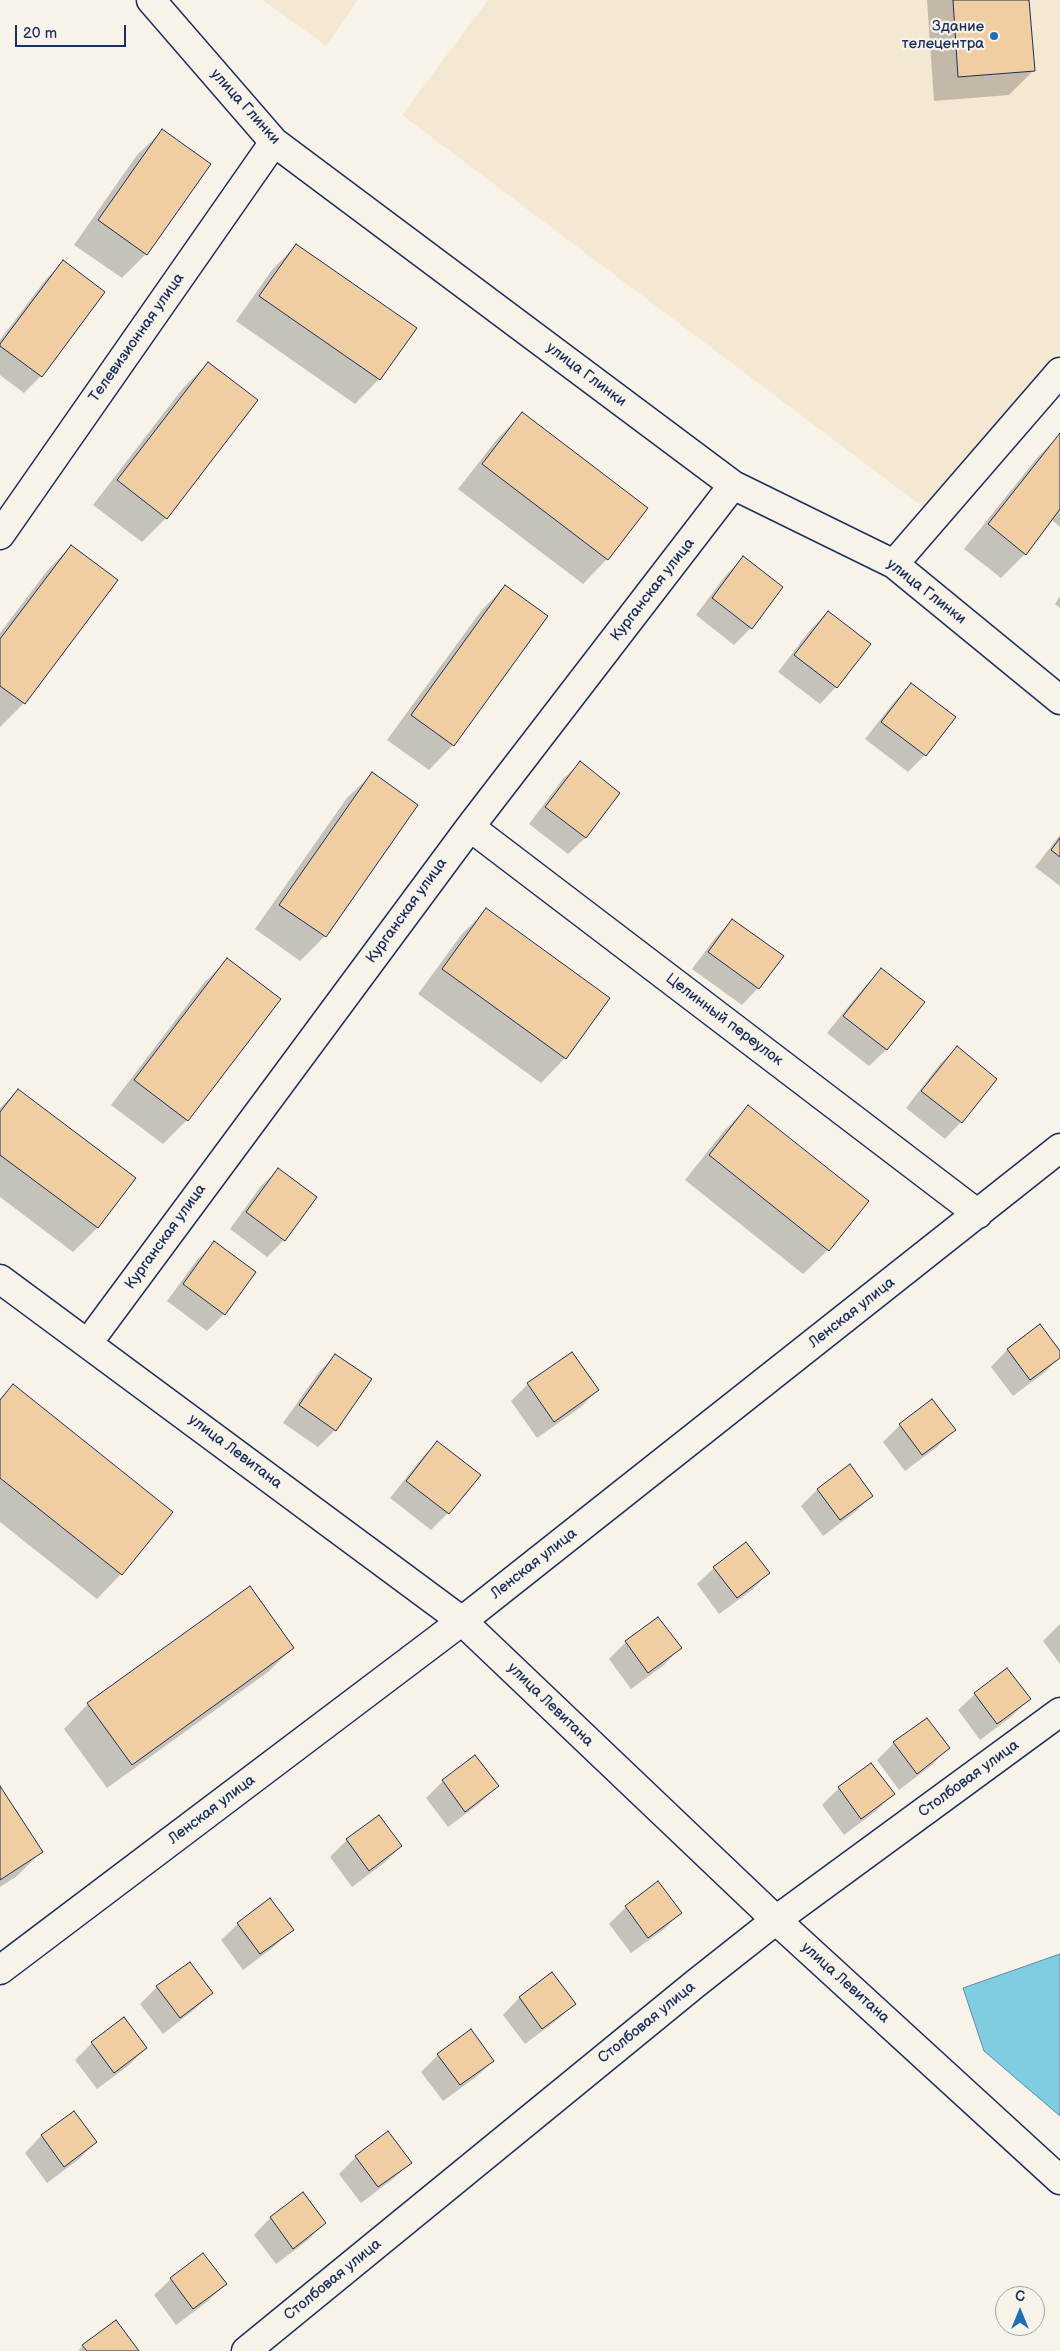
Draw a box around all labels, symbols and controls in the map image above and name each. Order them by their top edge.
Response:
scale bar [18,15,129,47]
place label: Здание телецентра [902,18,984,53]
text: 20 m [23,24,57,43]
marker: Здание телецентра [988,30,1000,42]
street label: улица Глинки [206,65,284,149]
street label: Телевизионная улица [86,270,188,406]
street label: улица Глинки [542,339,630,411]
street label: Курганская улица [607,535,699,645]
street label: улица Глинки [883,555,969,629]
street label: Курганская улица [363,855,451,967]
street label: Целинный переулок [662,970,786,1070]
street label: Курганская улица [122,1181,210,1293]
street label: Ленская улица [805,1274,899,1352]
street label: улица Левитана [185,1411,285,1493]
street label: Ленская улица [487,1525,581,1603]
street label: улица Левитана [503,1659,597,1751]
street label: Столбовая улица [915,1737,1023,1821]
street label: Ленская улица [165,1771,259,1849]
street label: улица Левитана [797,1939,893,2027]
street label: Столбовая улица [595,1978,699,2068]
street label: Столбовая улица [281,2235,385,2325]
north arrow [995,2286,1045,2336]
text: С [1015,2288,1025,2305]

